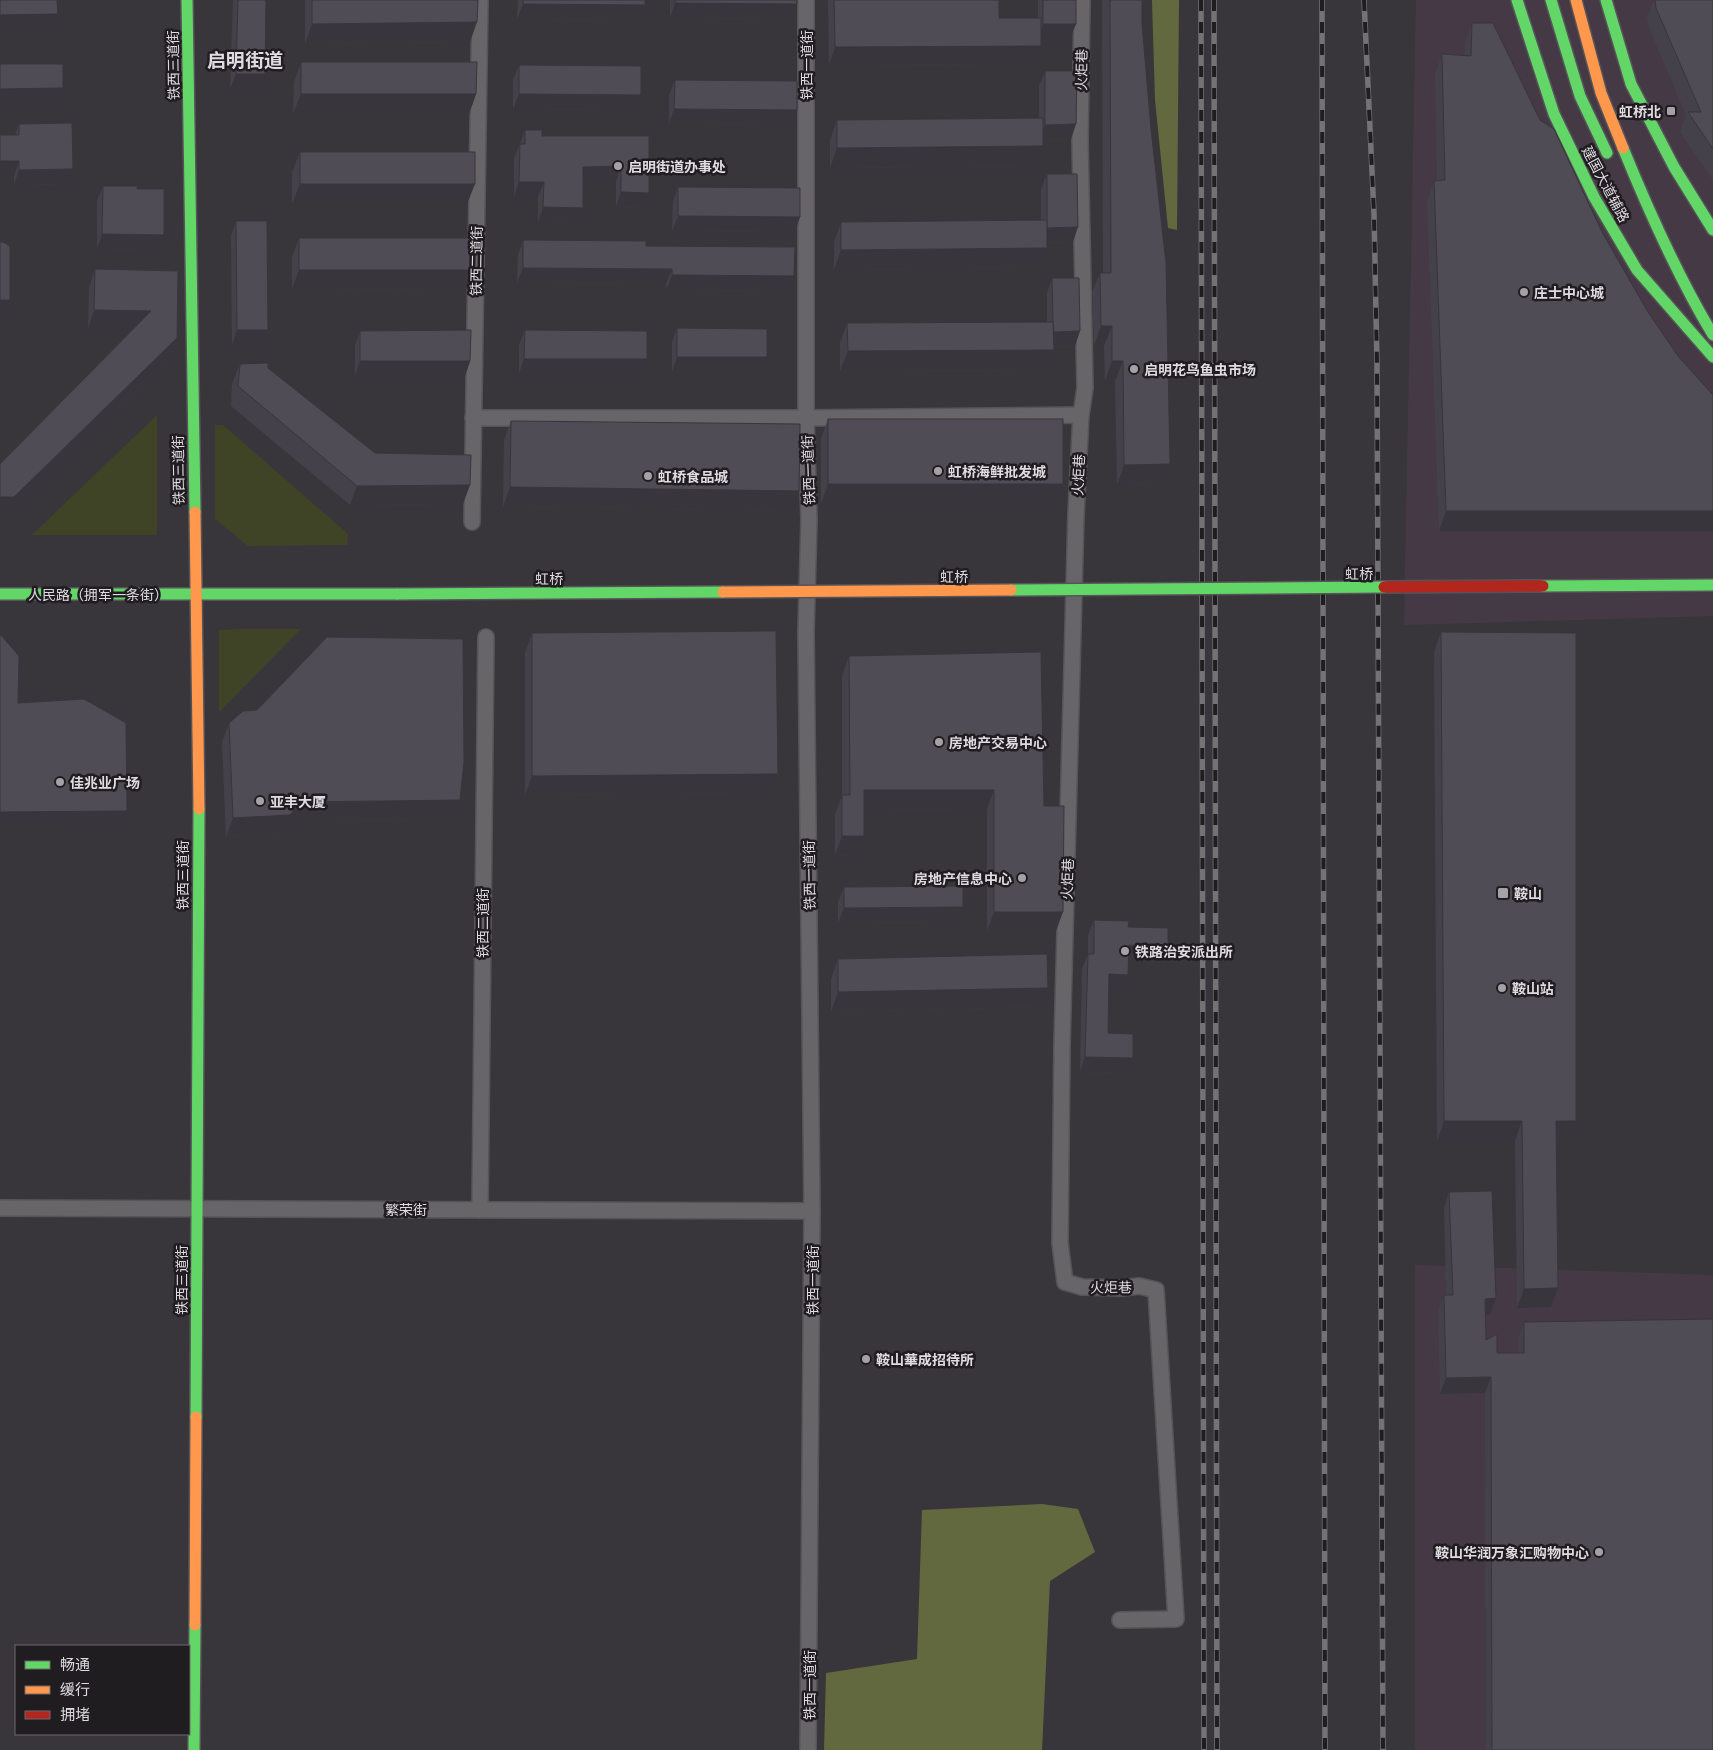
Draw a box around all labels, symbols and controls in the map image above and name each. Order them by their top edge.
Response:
street label: 铁西三道街 [162,30,184,100]
street label: 铁西一道街 [796,30,817,100]
district label: 启明街道 [207,45,283,74]
street label: 火炬巷 [1070,49,1092,91]
place label: 虹桥北 [1619,101,1661,122]
marker: 虹桥北 [1665,105,1677,117]
street label: 建国大道辅路 [1577,142,1635,226]
place label: 启明街道办事处 [628,156,726,177]
marker: 启明街道办事处 [612,160,624,172]
street label: 铁西二道街 [465,226,487,296]
place label: 庄士中心城 [1534,282,1604,303]
marker: 庄士中心城 [1518,286,1530,298]
place label: 启明花鸟鱼虫市场 [1144,359,1256,380]
marker: 启明花鸟鱼虫市场 [1128,363,1140,375]
street label: 铁西三道街 [167,435,189,505]
street label: 铁西一道街 [796,435,820,505]
street label: 火炬巷 [1066,453,1090,497]
place label: 虹桥海鲜批发城 [948,461,1046,482]
marker: 虹桥海鲜批发城 [932,465,944,477]
place label: 虹桥食品城 [658,466,728,487]
marker: 虹桥食品城 [642,470,654,482]
street label: 虹桥 [1345,563,1373,584]
street label: 虹桥 [940,566,968,587]
street label: 虹桥 [535,568,563,589]
street label: 人民路（拥军一条街） [28,584,168,605]
place label: 房地产交易中心 [949,732,1047,753]
marker: 房地产交易中心 [933,736,945,748]
place label: 佳兆业广场 [70,772,140,793]
marker: 佳兆业广场 [54,776,66,788]
place label: 亚丰大厦 [270,791,326,812]
marker: 亚丰大厦 [254,795,266,807]
street label: 铁西三道街 [172,840,193,910]
street label: 铁西一道街 [798,840,820,910]
street label: 火炬巷 [1056,858,1078,900]
place label: 房地产信息中心 [914,868,1012,889]
marker: 房地产信息中心 [1016,872,1028,884]
place label: 鞍山 [1514,883,1542,904]
marker: 鞍山 [1496,886,1510,900]
street label: 铁西二道街 [472,888,493,958]
place label: 铁路治安派出所 [1135,941,1233,962]
marker: 铁路治安派出所 [1119,945,1131,957]
place label: 鞍山站 [1512,978,1554,999]
marker: 鞍山站 [1496,982,1508,994]
street label: 繁荣街 [385,1199,427,1220]
street label: 铁西三道街 [171,1245,192,1315]
street label: 铁西一道街 [802,1245,823,1315]
street label: 火炬巷 [1090,1276,1132,1298]
place label: 鞍山華成招待所 [876,1349,974,1370]
marker: 鞍山華成招待所 [860,1353,872,1365]
place label: 鞍山华润万象汇购物中心 [1435,1542,1589,1563]
marker: 鞍山华润万象汇购物中心 [1593,1546,1605,1558]
legend [15,1645,190,1735]
street label: 铁西一道街 [799,1650,820,1720]
text: 畅通 [60,1653,90,1676]
text: 缓行 [60,1678,90,1701]
text: 拥堵 [60,1703,90,1726]

